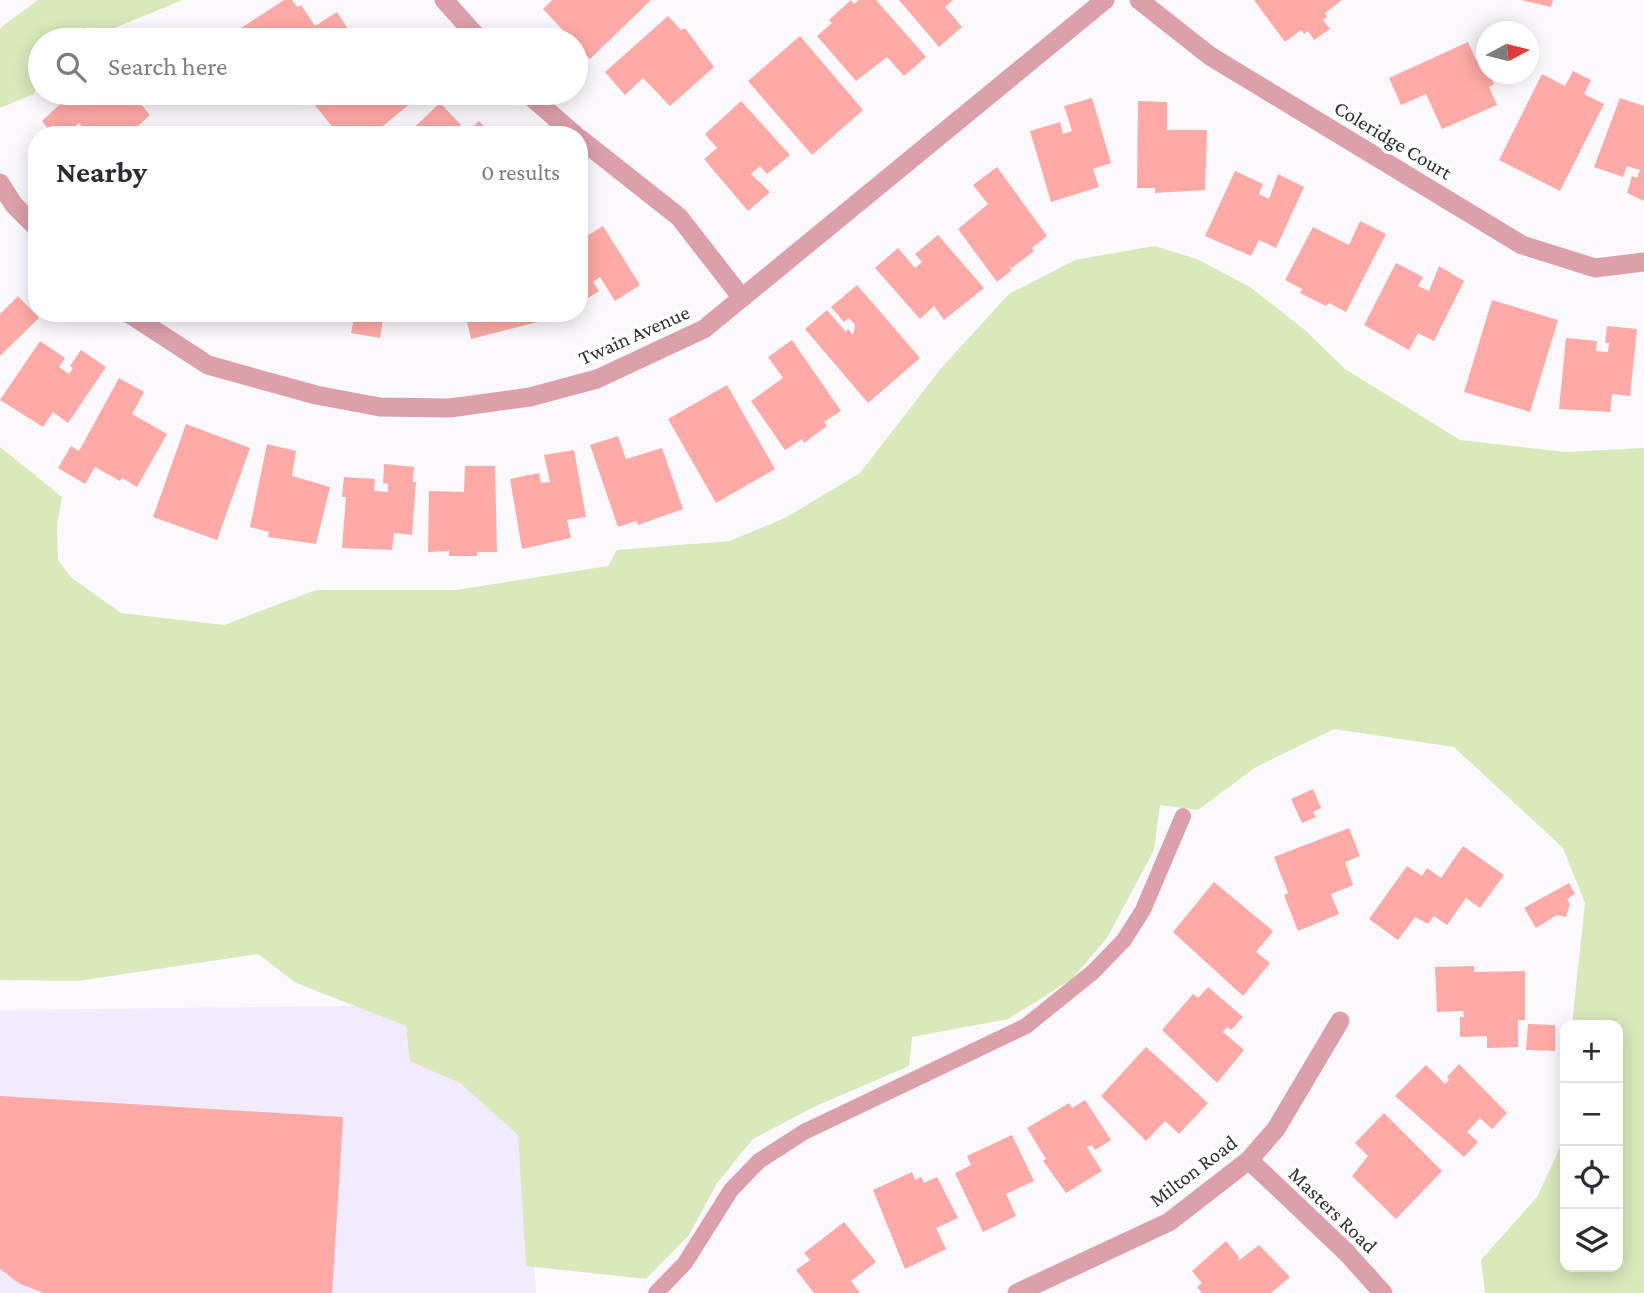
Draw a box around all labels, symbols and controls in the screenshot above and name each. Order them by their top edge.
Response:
north arrow [1476,21,1539,84]
search box [28,28,588,105]
icon: search [52,48,90,86]
text: Search here [108,52,227,81]
street label: Coleridge Court [1330,95,1457,185]
text: Nearby [56,155,147,188]
text: 0 results [481,159,560,185]
street label: Twain Avenue [575,300,693,370]
map controls [1560,1020,1623,1272]
button: + [1560,1020,1623,1083]
button: − [1560,1083,1623,1146]
street label: Milton Road [1144,1130,1242,1212]
button: locate [1560,1146,1623,1209]
street label: Masters Road [1284,1162,1382,1258]
button: layers [1560,1209,1623,1272]

